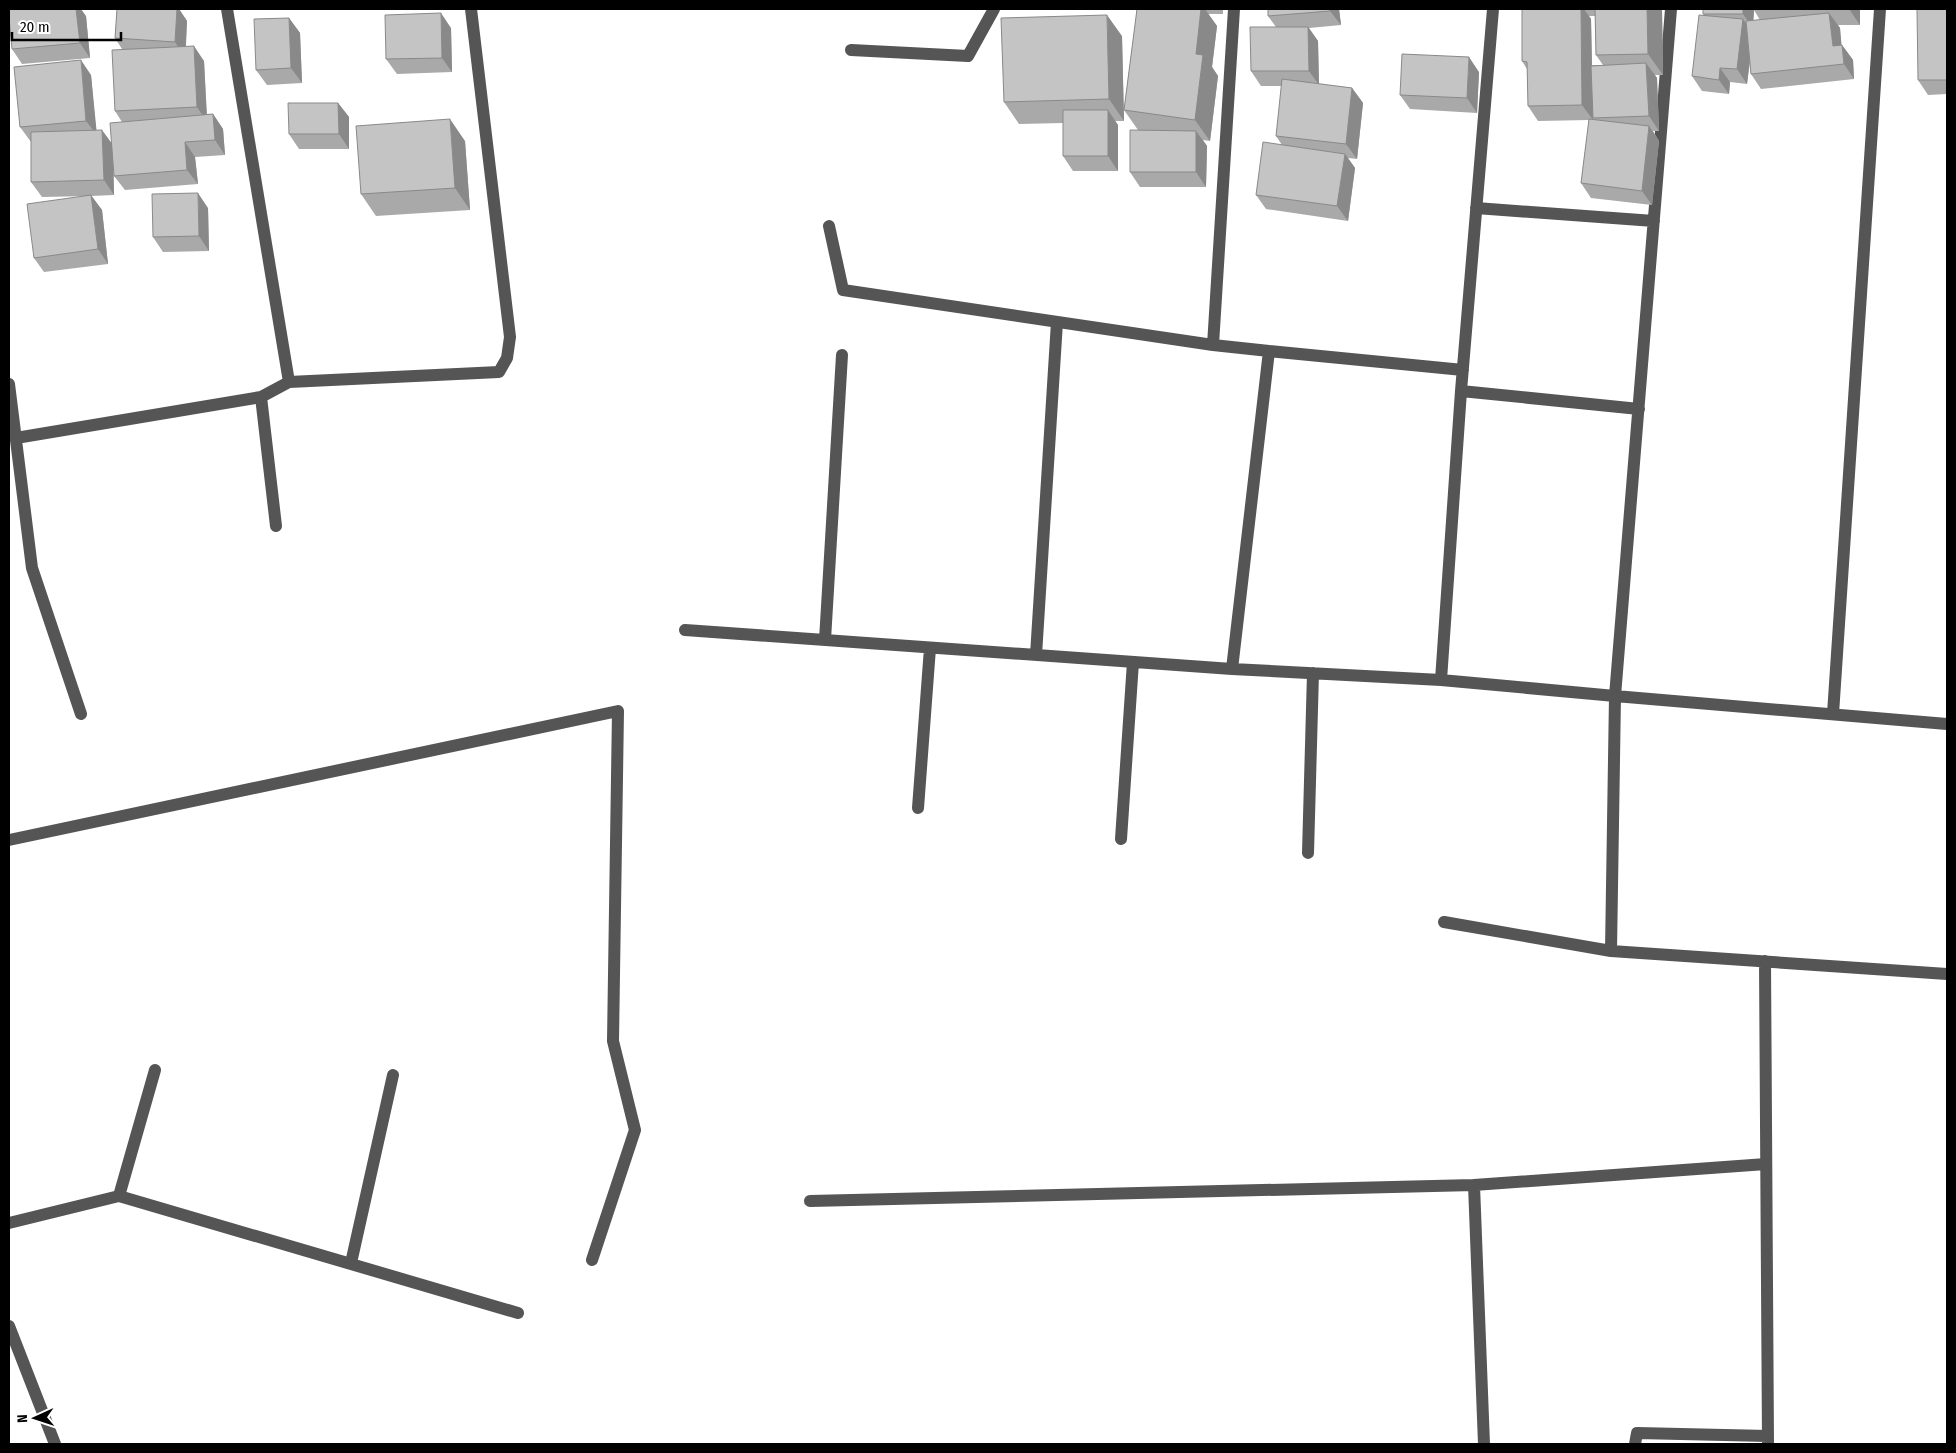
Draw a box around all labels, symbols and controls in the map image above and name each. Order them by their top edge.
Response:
scale bar [12,10,121,42]
text: 20 m [20,18,50,36]
north arrow [10,1393,60,1443]
text: N [14,1414,31,1423]

